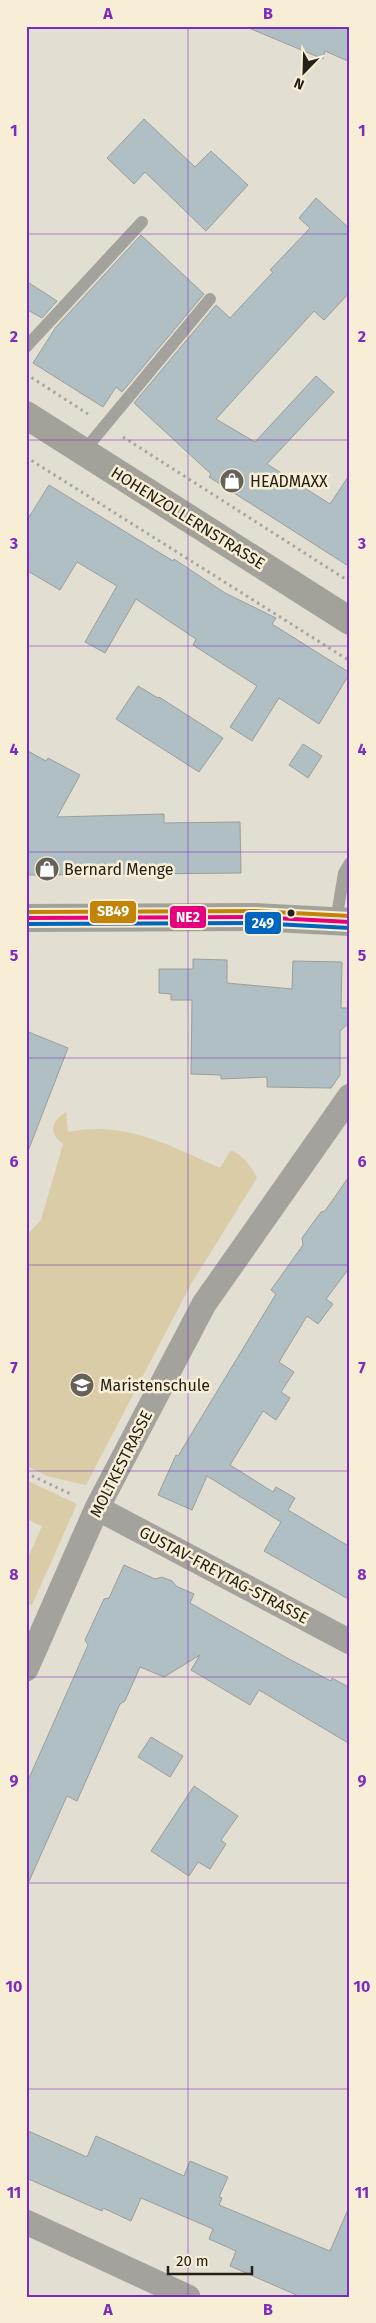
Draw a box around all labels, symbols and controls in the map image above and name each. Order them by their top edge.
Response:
text: A [102,4,113,23]
text: B [263,4,273,23]
north arrow [278,48,328,98]
text: N [292,74,307,93]
text: 1 [10,121,18,140]
text: 1 [358,121,366,140]
text: 2 [10,327,18,346]
text: 2 [358,327,366,346]
street label: HOHENZOLLERNSTRASSE [108,463,268,573]
shop icon: HEADMAXX [219,468,245,494]
place label: HEADMAXX [250,472,328,491]
text: 3 [9,534,18,553]
text: 3 [357,534,366,553]
text: 4 [9,740,19,759]
text: 4 [357,740,367,759]
shop icon: Bernard Menge [34,856,60,882]
place label: Bernard Menge [64,860,174,879]
line badge: SB49 [89,900,137,924]
text: SB49 [97,903,129,920]
line badge: NE2 [169,905,207,929]
unlabelled marker [286,908,296,918]
text: NE2 [176,909,200,926]
line badge: 249 [244,911,282,935]
text: 249 [252,915,274,932]
text: 5 [10,946,19,965]
text: 5 [358,946,367,965]
text: 6 [9,1152,19,1171]
text: 6 [357,1152,367,1171]
text: 7 [10,1358,18,1377]
text: 7 [358,1358,366,1377]
school or university icon: Maristenschule [69,1372,95,1398]
place label: Maristenschule [100,1376,210,1395]
street label: MOLTKESTRASSE [86,1407,156,1521]
street label: GUSTAV-FREYTAG-STRASSE [136,1522,312,1628]
text: 8 [9,1565,19,1584]
text: 8 [357,1565,367,1584]
text: 9 [10,1771,19,1790]
text: 9 [358,1771,367,1790]
text: 10 [6,1977,22,1996]
text: 10 [354,1977,370,1996]
text: 11 [7,2183,21,2202]
text: 11 [355,2183,369,2202]
scale bar [168,2243,252,2275]
text: 20 m [176,2252,209,2270]
text: A [102,2300,113,2319]
text: B [263,2300,273,2319]

